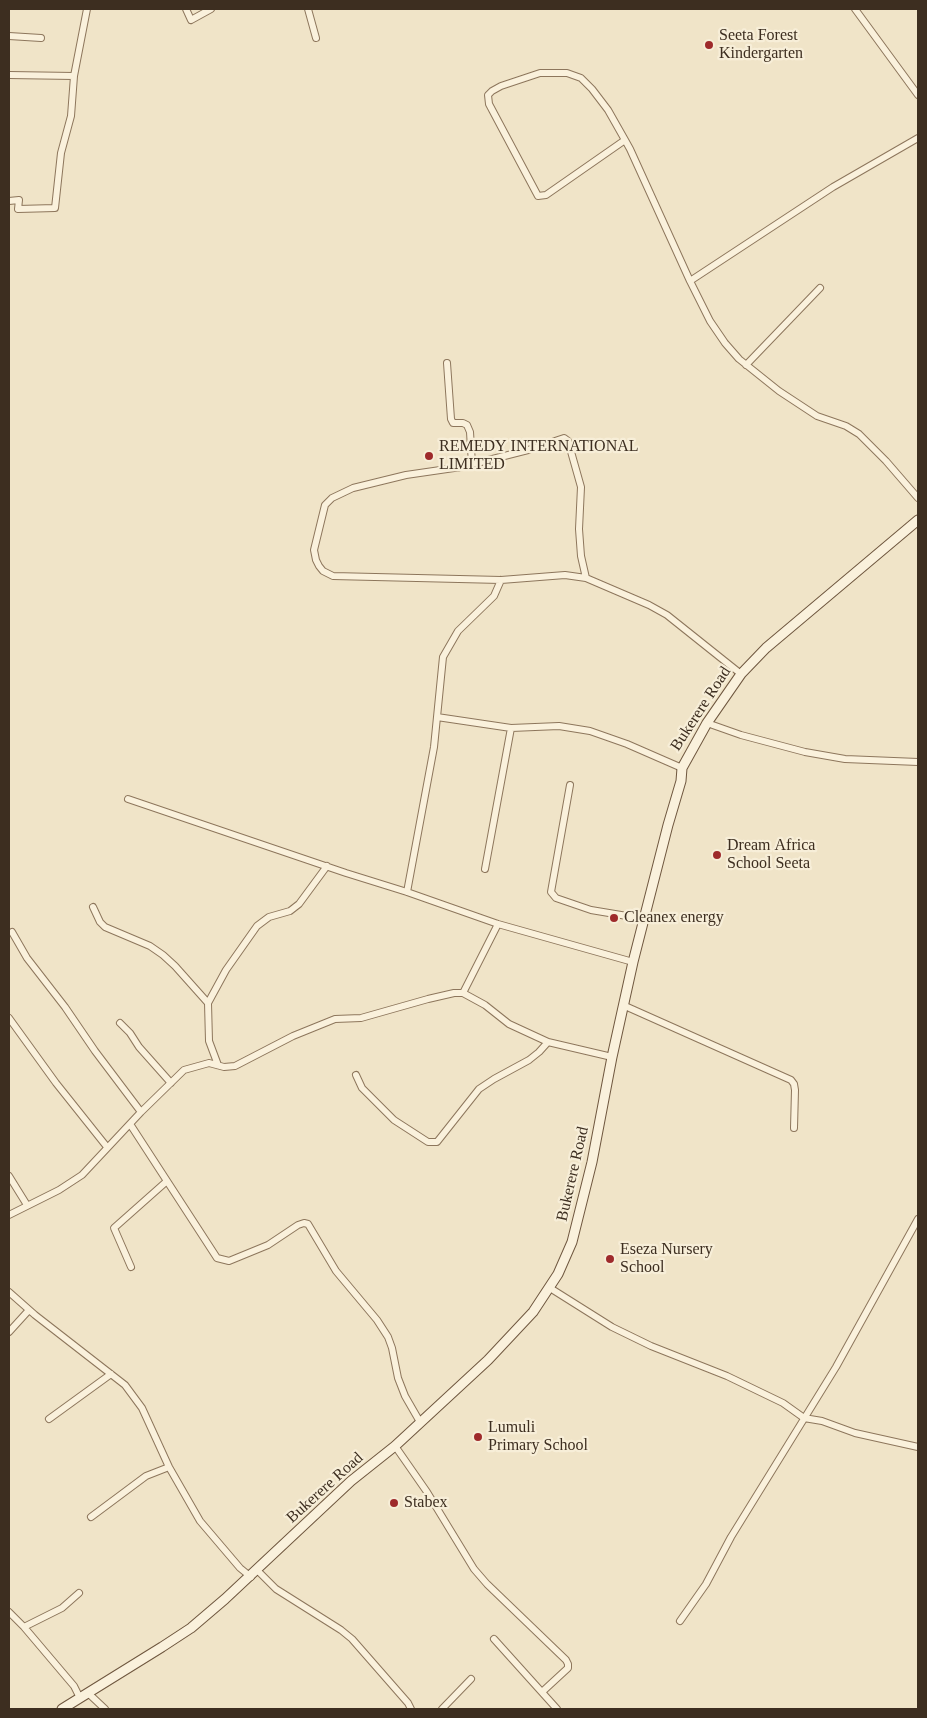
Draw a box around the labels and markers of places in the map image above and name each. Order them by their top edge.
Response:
place label: Seeta Forest Kindergarten [719,26,803,64]
marker: Seeta Forest Kindergarten [703,39,715,51]
place label: REMEDY INTERNATIONAL LIMITED [439,437,639,475]
marker: REMEDY INTERNATIONAL LIMITED [423,450,435,462]
place label: Dream Africa School Seeta [727,836,815,874]
marker: Dream Africa School Seeta [711,849,723,861]
place label: Cleanex energy [624,908,724,928]
marker: Cleanex energy [608,912,620,924]
place label: Eseza Nursery School [620,1240,713,1278]
marker: Eseza Nursery School [604,1253,616,1265]
place label: Lumuli Primary School [488,1418,588,1456]
marker: Lumuli Primary School [472,1431,484,1443]
place label: Stabex [404,1493,448,1513]
marker: Stabex [388,1497,400,1509]

